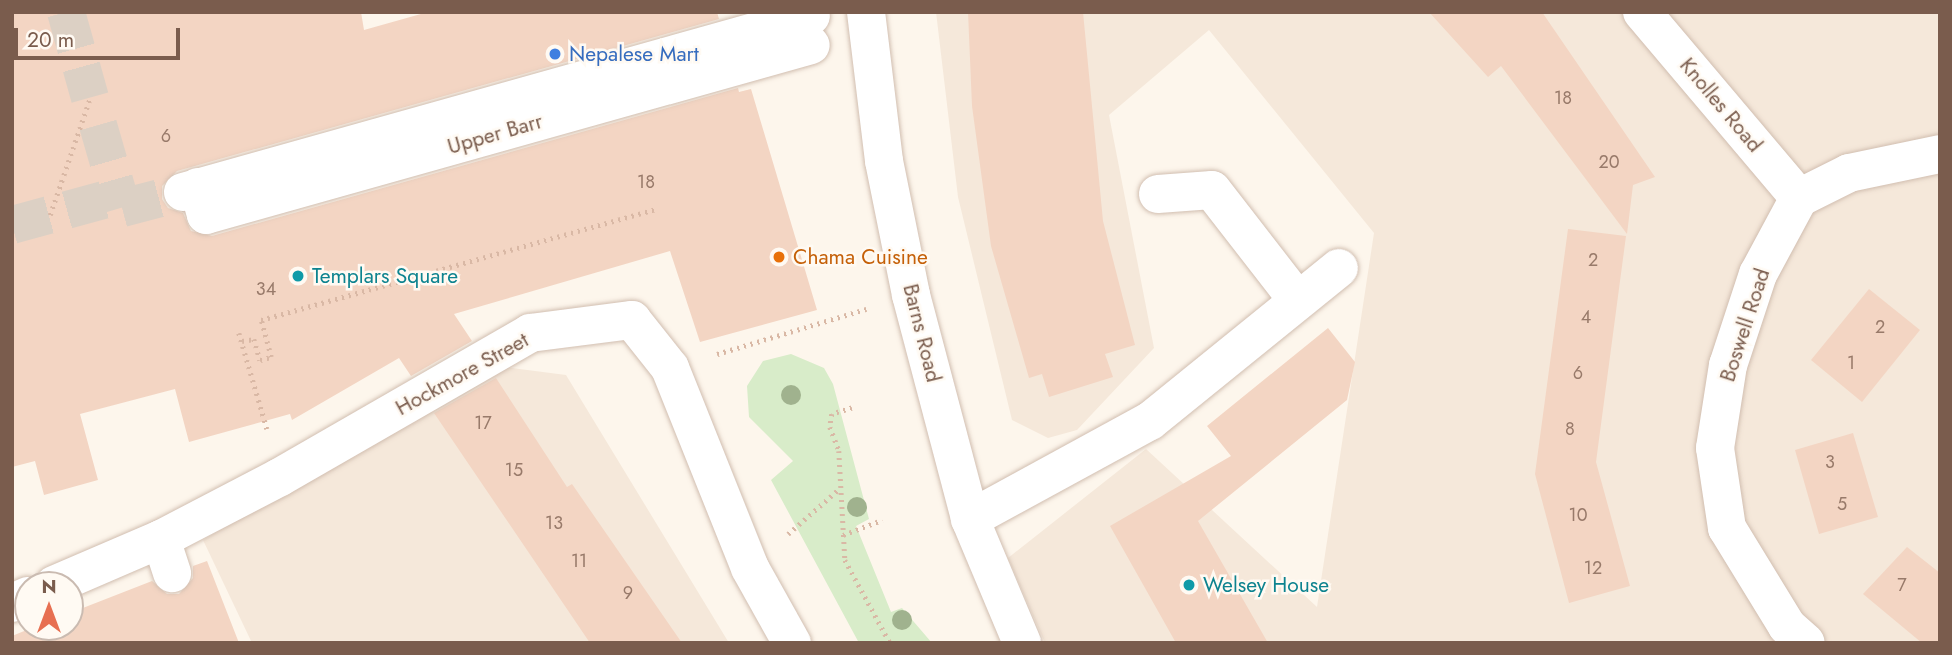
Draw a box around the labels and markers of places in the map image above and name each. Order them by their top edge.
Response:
place label: Nepalese Mart [569,41,699,67]
marker: Nepalese Mart [547,46,563,62]
place label: Chama Cuisine [793,244,928,270]
marker: Chama Cuisine [771,249,787,265]
place label: Templars Square [312,263,458,289]
marker: Templars Square [290,268,306,284]
place label: Welsey House [1203,572,1329,598]
marker: Welsey House [1181,577,1197,593]

